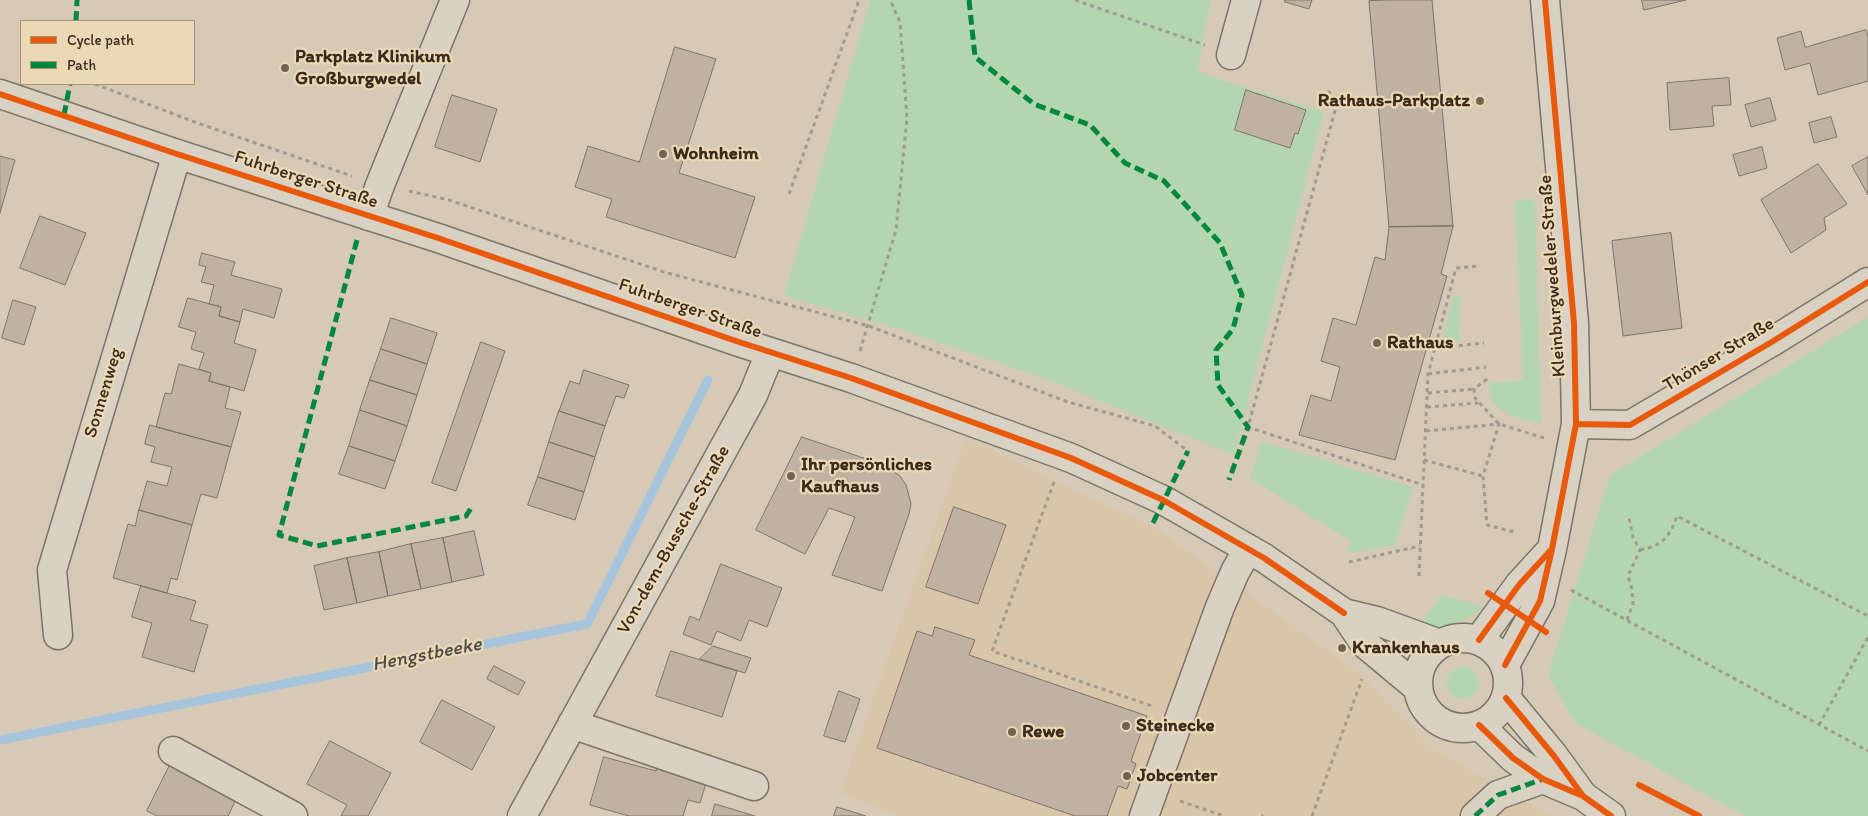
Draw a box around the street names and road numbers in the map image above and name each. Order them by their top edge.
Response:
street label: Fuhrberger Straße [231,146,381,214]
street label: Kleinburgwedeler Straße [1535,174,1571,378]
street label: Fuhrberger Straße [615,274,765,344]
street label: Thönser Straße [1659,313,1779,397]
street label: Sonnenweg [80,345,128,441]
street label: Von-dem-Bussche-Straße [613,442,735,638]

